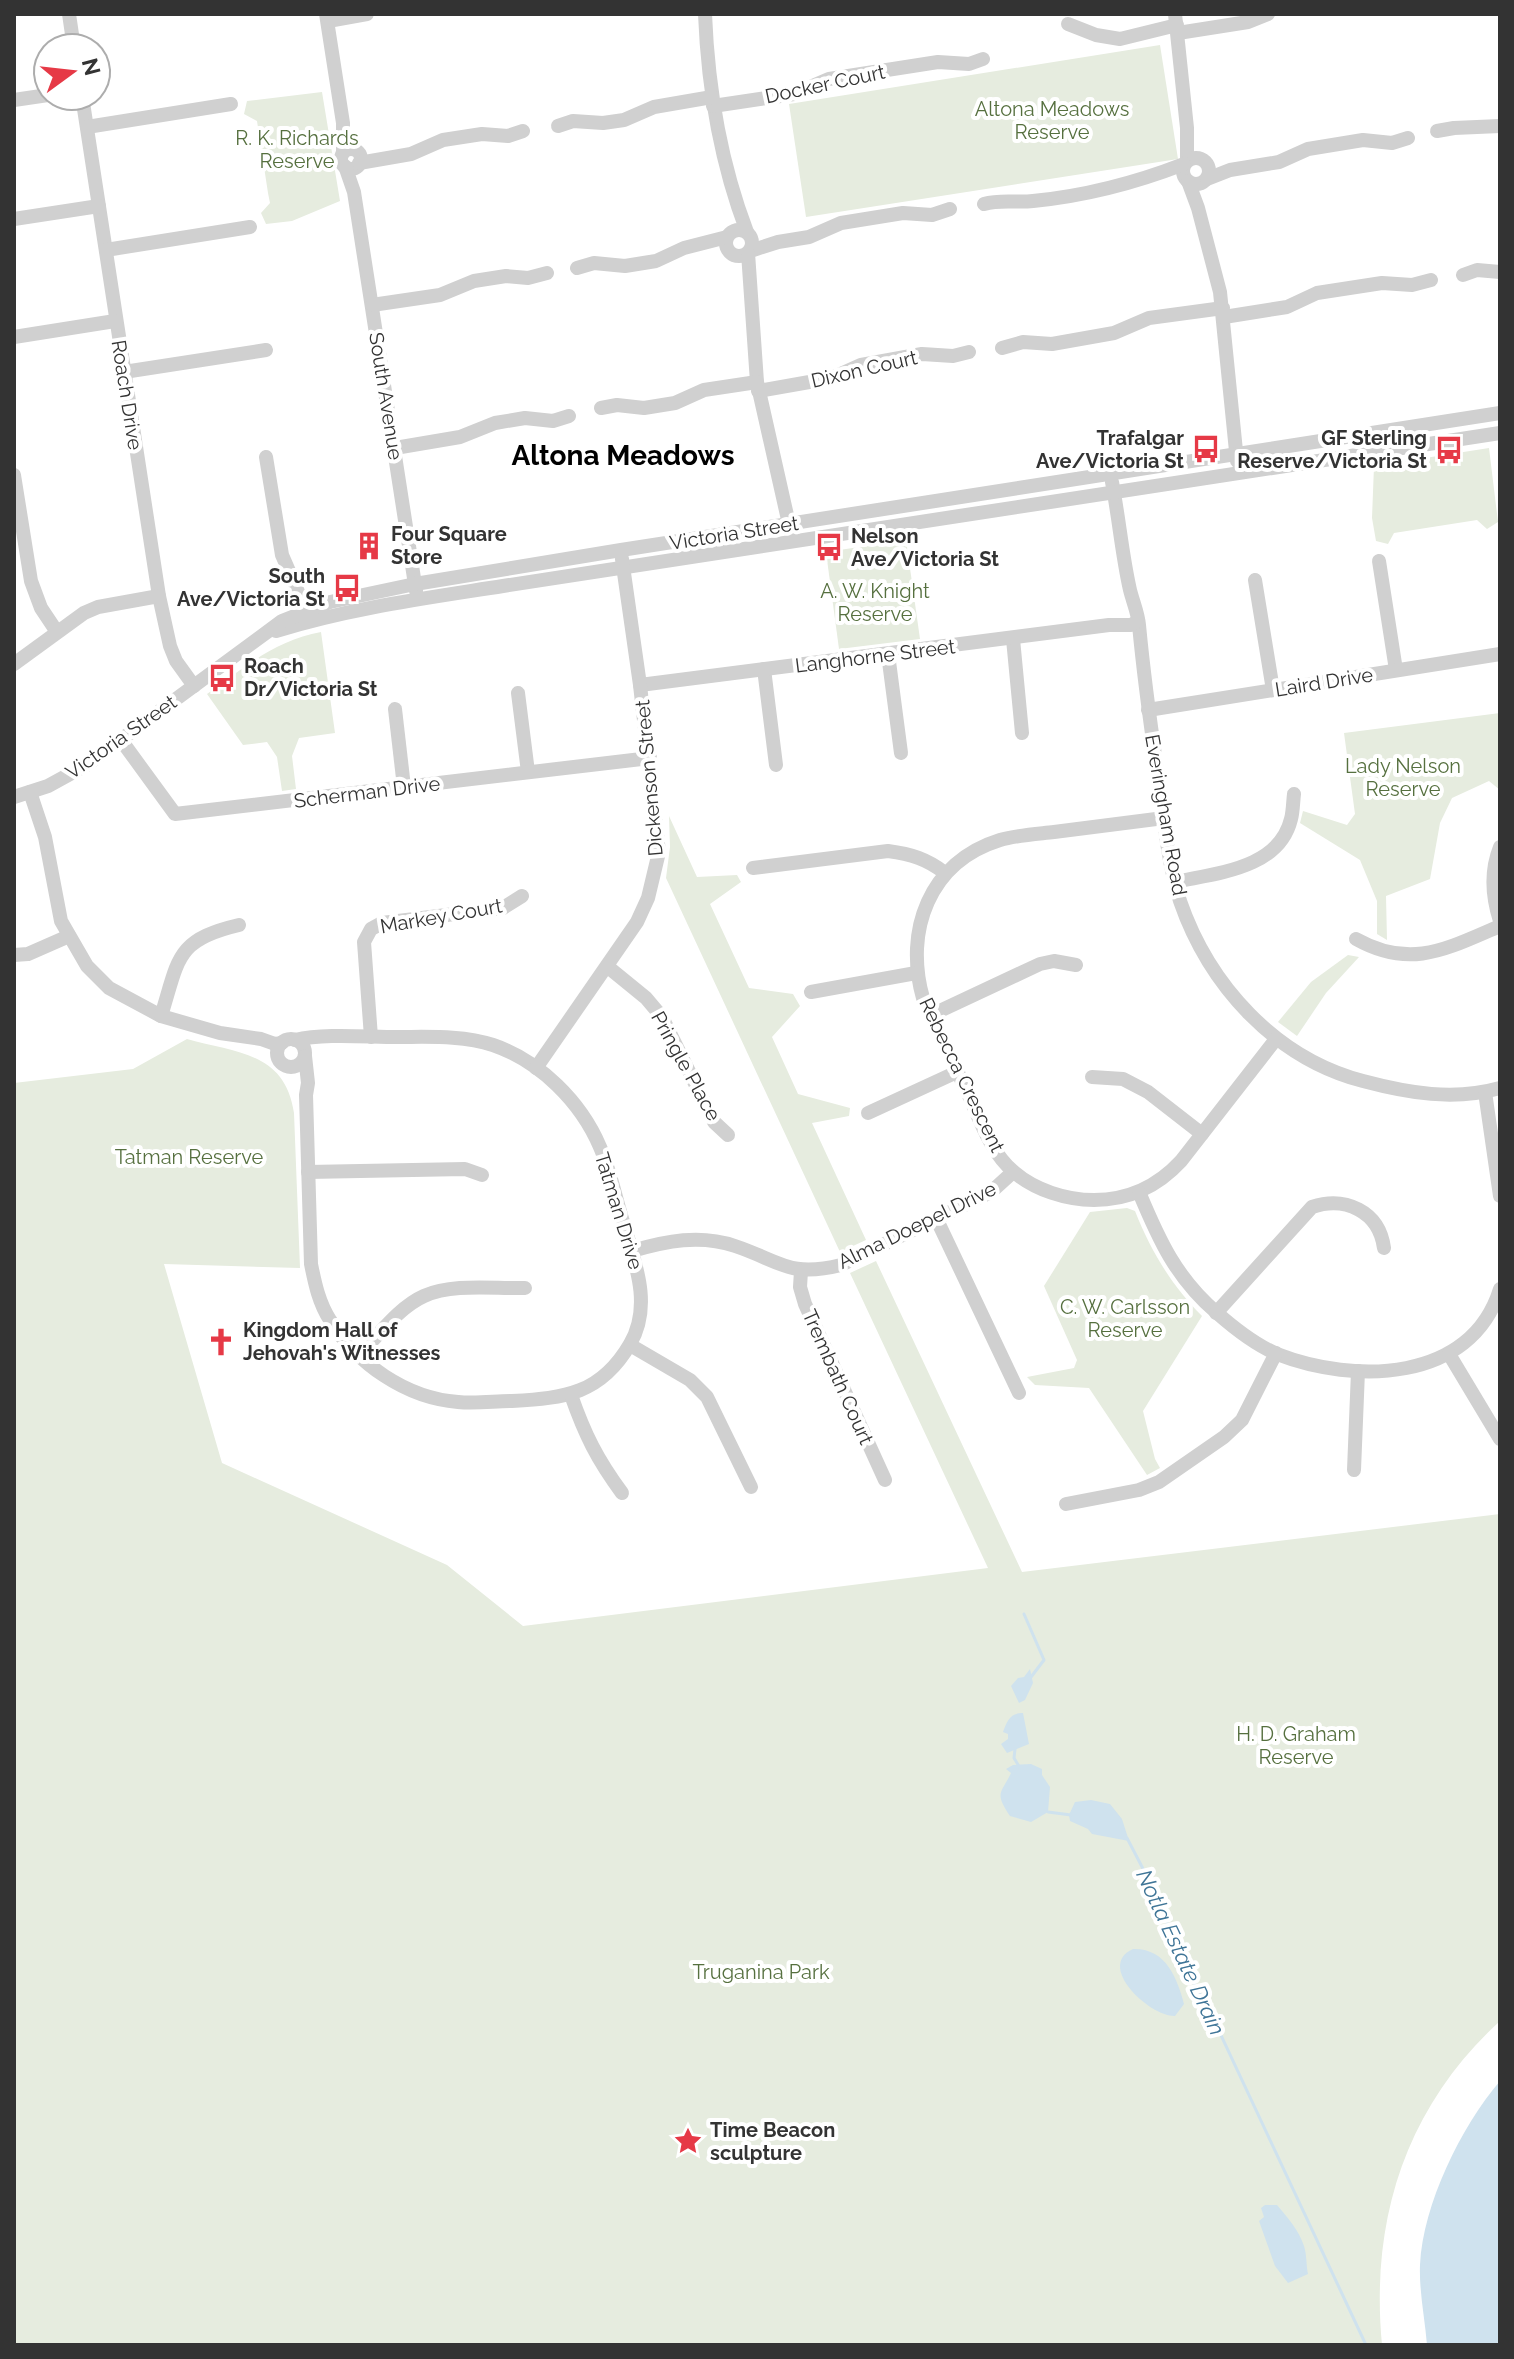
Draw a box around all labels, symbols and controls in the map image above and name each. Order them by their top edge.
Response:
north arrow [32,32,112,112]
text: N [77,55,106,78]
street label: Docker Court [763,60,887,108]
park label: Altona Meadows Reserve [975,97,1129,144]
park label: R. K. Richards Reserve [235,126,359,173]
street label: South Avenue [364,330,408,462]
street label: Roach Drive [106,338,148,452]
street label: Dixon Court [809,345,920,393]
place label: Trafalgar Ave/Victoria St [1036,426,1184,473]
place label: GF Sterling Reserve/Victoria St [1237,426,1427,473]
bus stop icon: Trafalgar Ave/Victoria St [1191,434,1221,464]
bus stop icon: GF Sterling Reserve/Victoria St [1434,435,1464,465]
district label: Altona Meadows [512,439,734,472]
street label: Victoria Street [668,511,800,555]
place label: Four Square Store [391,522,507,569]
place label: Nelson Ave/Victoria St [851,524,999,571]
building icon: Four Square Store [354,531,384,561]
bus stop icon: Nelson Ave/Victoria St [814,532,844,562]
place label: South Ave/Victoria St [177,564,325,611]
bus stop icon: South Ave/Victoria St [332,573,362,603]
park label: A. W. Knight Reserve [820,579,930,626]
street label: Langhorne Street [794,634,957,678]
place label: Roach Dr/Victoria St [244,654,378,701]
street label: Laird Drive [1273,662,1375,702]
bus stop icon: Roach Dr/Victoria St [207,663,237,693]
street label: Victoria Street [61,690,181,784]
street label: Dickenson Street [630,699,668,857]
street label: Everingham Road [1140,733,1192,897]
park label: Lady Nelson Reserve [1345,754,1461,801]
street label: Scherman Drive [292,771,442,813]
street label: Markey Court [378,893,504,939]
street label: Rebecca Crescent [914,994,1010,1157]
street label: Pringle Place [646,1007,726,1125]
park label: Tatman Reserve [115,1145,264,1169]
street label: Tatman Drive [590,1149,648,1273]
street label: Alma Doepel Drive [834,1176,1000,1274]
park label: C. W. Carlsson Reserve [1060,1295,1190,1342]
street label: Trembath Court [798,1306,879,1448]
place label: Kingdom Hall of Jehovah's Witnesses [243,1318,441,1365]
church icon: Kingdom Hall of Jehovah's Witnesses [206,1327,236,1357]
park label: H. D. Graham Reserve [1236,1722,1356,1769]
water label: Notla Estate Drain [1131,1865,1231,2039]
park label: Truganina Park [692,1960,830,1984]
place label: Time Beacon sculpture [710,2118,835,2165]
place icon: Time Beacon sculpture [673,2126,703,2156]

